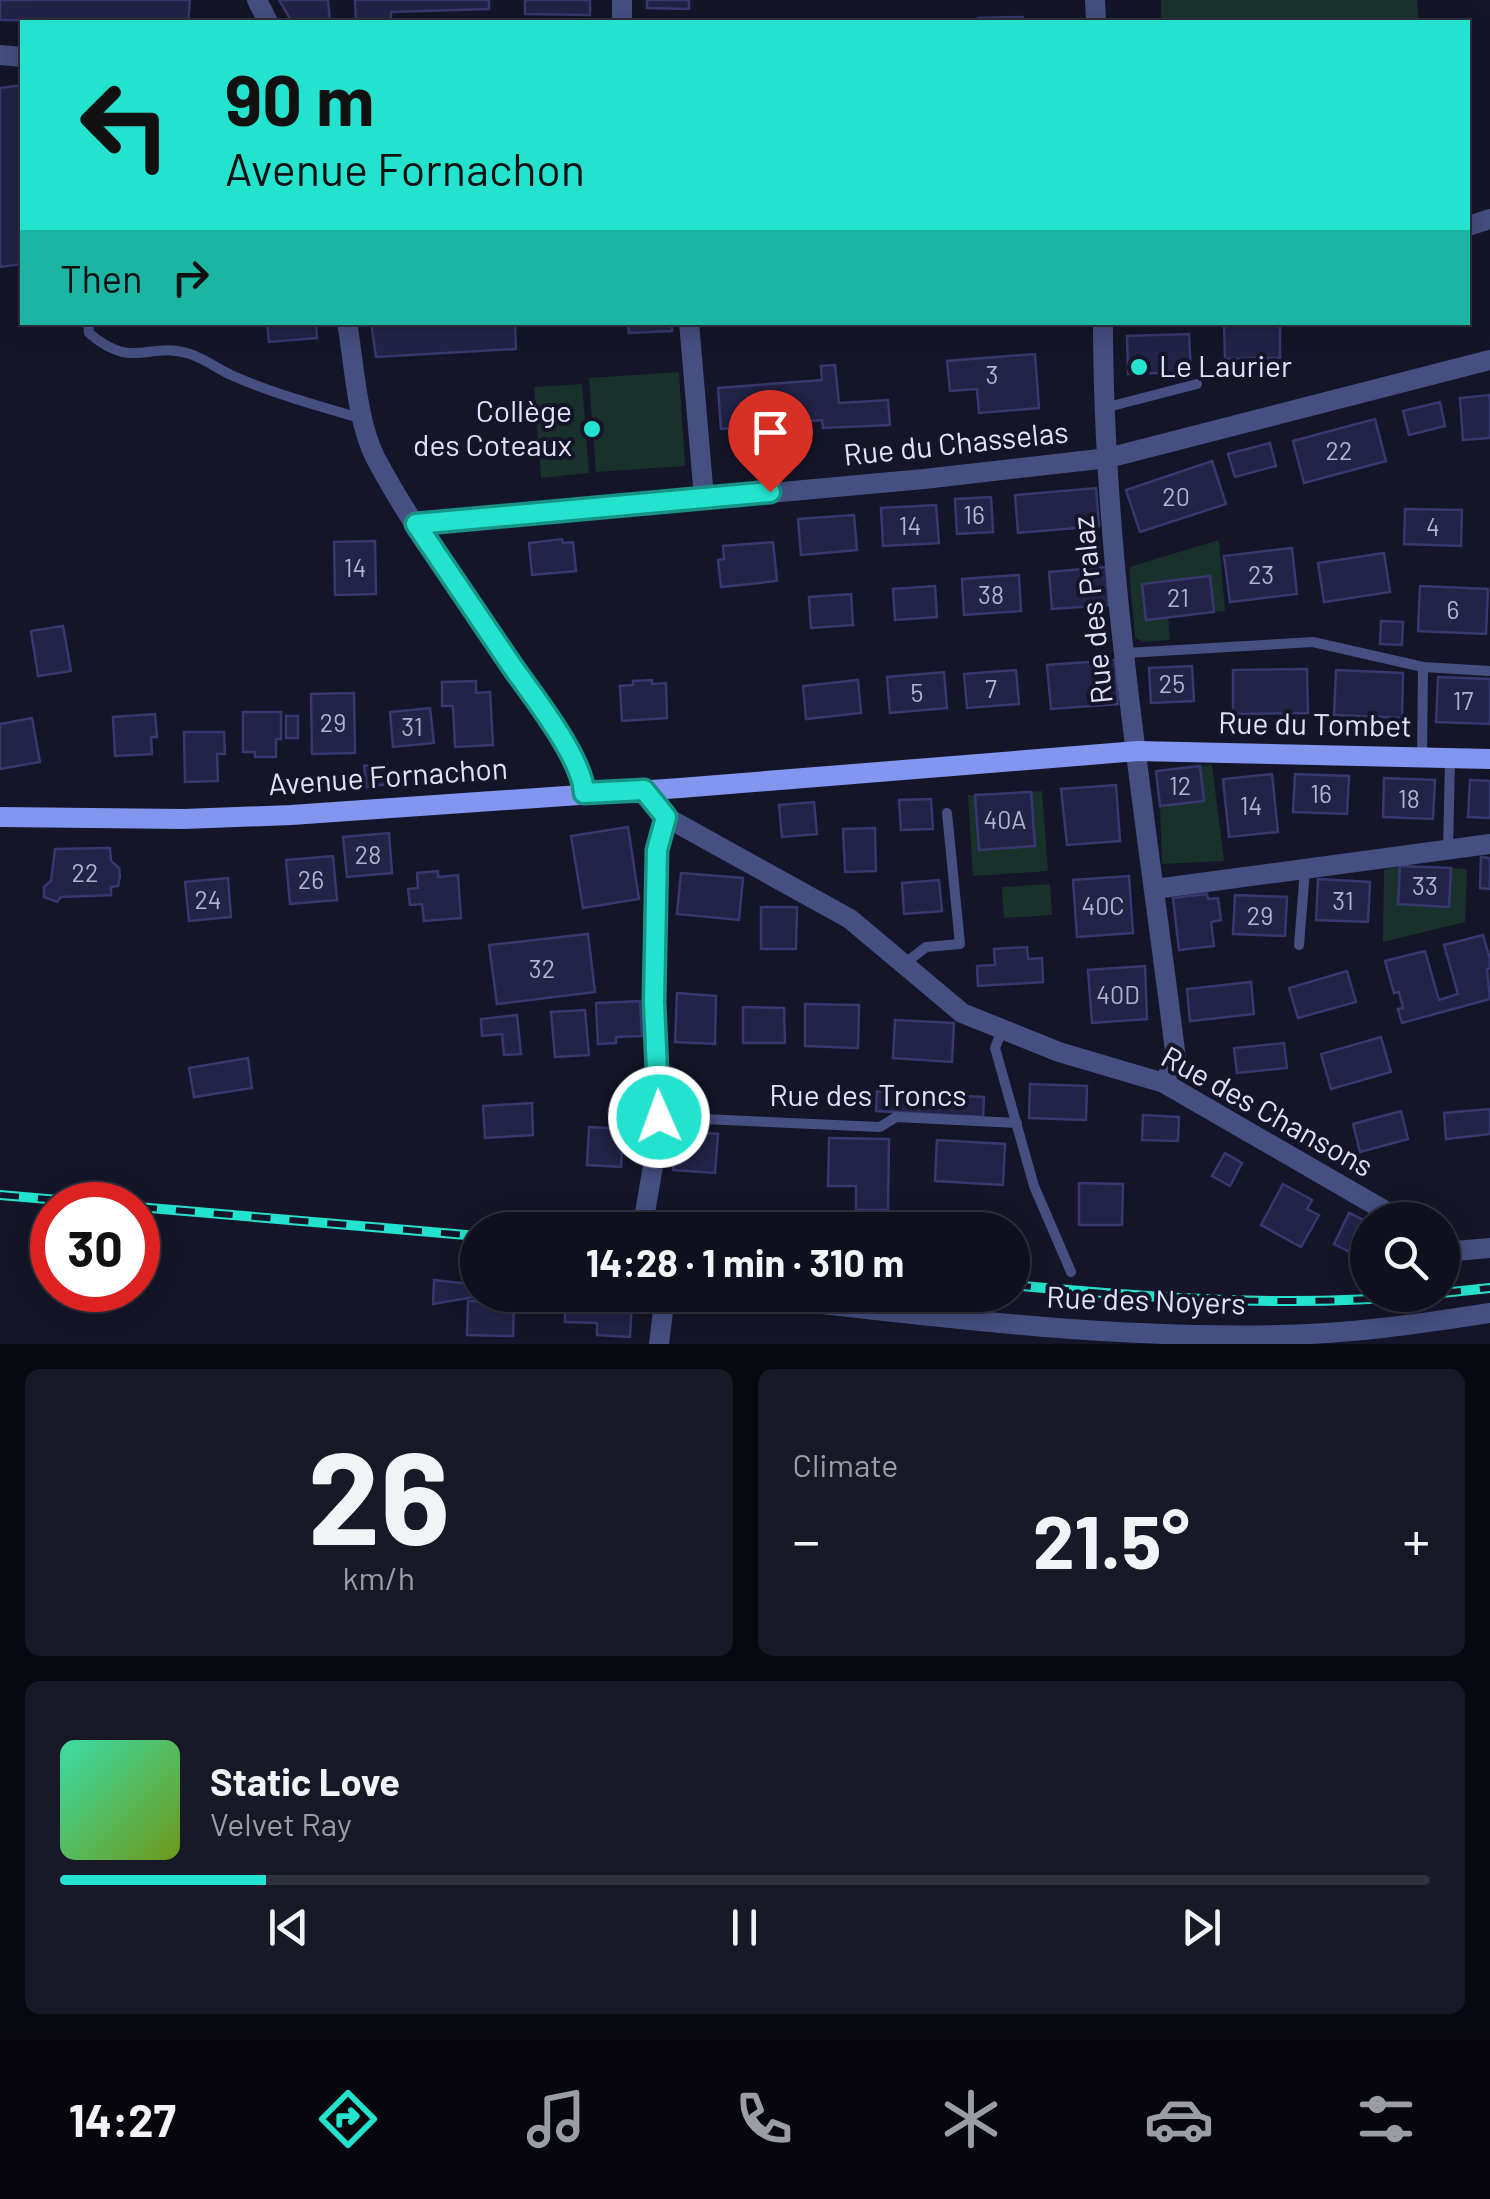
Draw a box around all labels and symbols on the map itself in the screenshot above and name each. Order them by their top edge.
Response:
place label: Le Laurier [1159,347,1292,383]
marker: Le Laurier [1128,356,1150,378]
house number: 3 [986,359,998,389]
pin [728,390,813,493]
place label: Collège des Coteaux [413,392,572,462]
street label: Rue du Chasselas [842,412,1070,472]
marker: Collège des Coteaux [581,418,603,440]
house number: 22 [1326,435,1352,465]
house number: 20 [1162,481,1190,511]
house number: 16 [963,499,985,529]
house number: 14 [899,510,921,540]
house number: 4 [1426,511,1440,541]
street label: Rue des Pralaz [1063,515,1119,706]
house number: 14 [344,552,366,582]
house number: 23 [1248,559,1274,589]
house number: 38 [978,579,1004,609]
house number: 21 [1167,582,1189,612]
house number: 6 [1447,594,1459,624]
house number: 25 [1159,668,1185,698]
house number: 7 [985,673,997,703]
house number: 5 [911,677,923,707]
house number: 17 [1453,685,1473,715]
street label: Rue du Tombet [1218,703,1412,743]
house number: 29 [320,707,346,737]
house number: 31 [401,711,423,741]
street label: Avenue Fornachon [267,749,509,801]
house number: 12 [1169,770,1191,800]
house number: 16 [1310,778,1332,808]
house number: 18 [1398,783,1420,813]
house number: 14 [1240,790,1262,820]
house number: 40A [983,804,1027,834]
house number: 28 [355,839,381,869]
house number: 22 [72,857,98,887]
house number: 26 [298,864,324,894]
house number: 33 [1412,870,1438,900]
house number: 24 [194,884,222,914]
house number: 31 [1332,885,1354,915]
house number: 40C [1081,890,1125,920]
house number: 29 [1247,900,1273,930]
house number: 32 [529,953,555,983]
house number: 40D [1096,979,1140,1009]
street label: Rue des Chansons [1156,1037,1380,1183]
position arrow [607,1065,711,1169]
street label: Rue des Troncs [769,1076,967,1112]
speed limit sign: 30 [30,1182,160,1312]
street label: Rue des Noyers [1046,1278,1246,1320]

